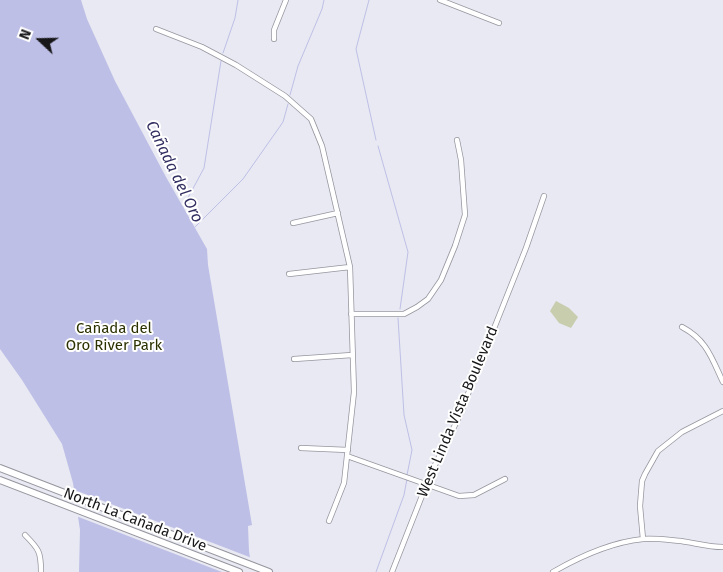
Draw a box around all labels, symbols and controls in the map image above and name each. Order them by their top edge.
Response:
north arrow [15,15,65,65]
text: N [16,27,35,42]
water label: Cañada del Oro [141,118,207,226]
park label: Cañada del Oro River Park [66,320,162,355]
street label: West Linda Vista Boulevard [414,324,502,500]
street label: North La Cañada Drive [61,484,209,556]

